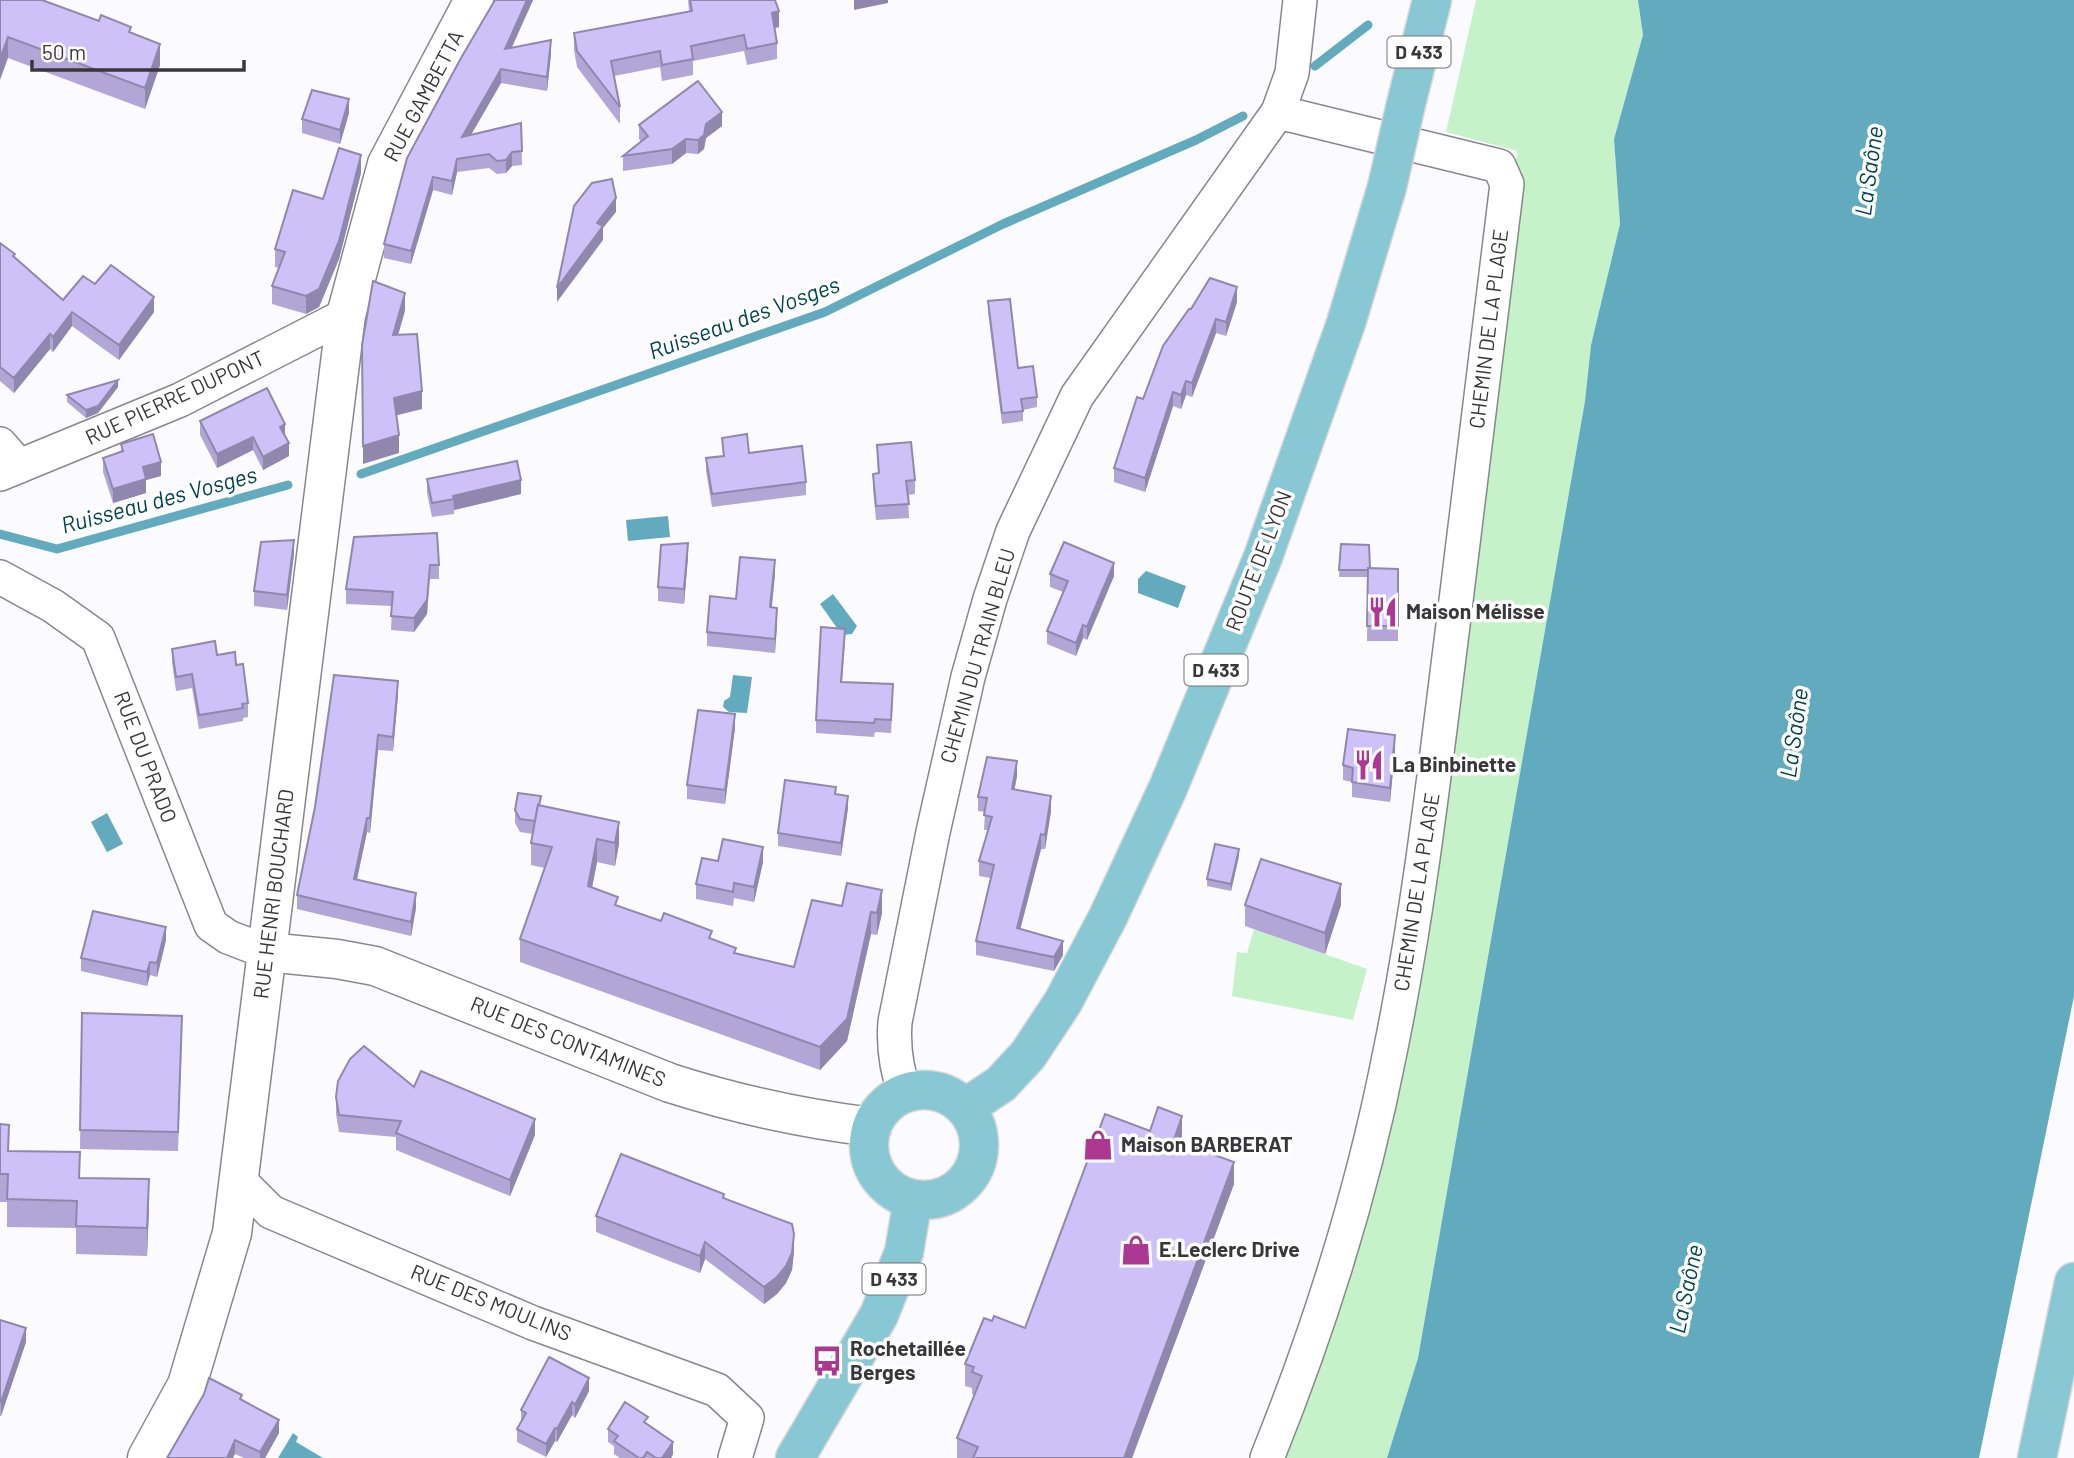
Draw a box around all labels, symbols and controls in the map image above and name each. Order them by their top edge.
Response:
street label: RUE GAMBETTA [378,25,468,165]
scale bar [32,28,243,72]
road number: D 433 [1388,36,1450,68]
text: 50 m [42,39,86,64]
water label: La Saône [1848,124,1888,217]
street label: CHEMIN DE LA PLAGE [1463,228,1512,430]
water label: Ruisseau des Vosges [644,269,843,365]
street label: RUE PIERRE DUPONT [81,344,268,449]
water label: Ruisseau des Vosges [58,459,260,539]
street label: ROUTE DE LYON [1219,487,1296,634]
street label: CHEMIN DU TRAIN BLEU [934,545,1019,766]
restaurant icon: Maison Mélisse [1366,595,1400,629]
place label: Maison Mélisse [1406,598,1545,623]
road number: D 433 [1184,654,1248,685]
water label: La Saône [1773,686,1813,779]
street label: RUE DU PRADO [110,687,183,826]
restaurant icon: La Binbinette [1352,748,1386,782]
place label: La Binbinette [1392,751,1516,776]
street label: RUE HENRI BOUCHARD [247,787,298,1000]
street label: CHEMIN DE LA PLAGE [1387,791,1444,993]
street label: RUE DES CONTAMINES [467,990,670,1091]
shop icon: Maison BARBERAT [1081,1128,1115,1162]
place label: Maison BARBERAT [1121,1131,1293,1156]
shop icon: E.Leclerc Drive [1119,1233,1153,1267]
place label: E.Leclerc Drive [1159,1236,1300,1261]
water label: La Saône [1662,1242,1708,1336]
street label: RUE DES MOULINS [408,1258,576,1345]
road number: D 433 [862,1264,926,1294]
place label: Rochetaillée Berges [850,1335,966,1384]
bus stop icon: Rochetaillée Berges [810,1344,844,1378]

